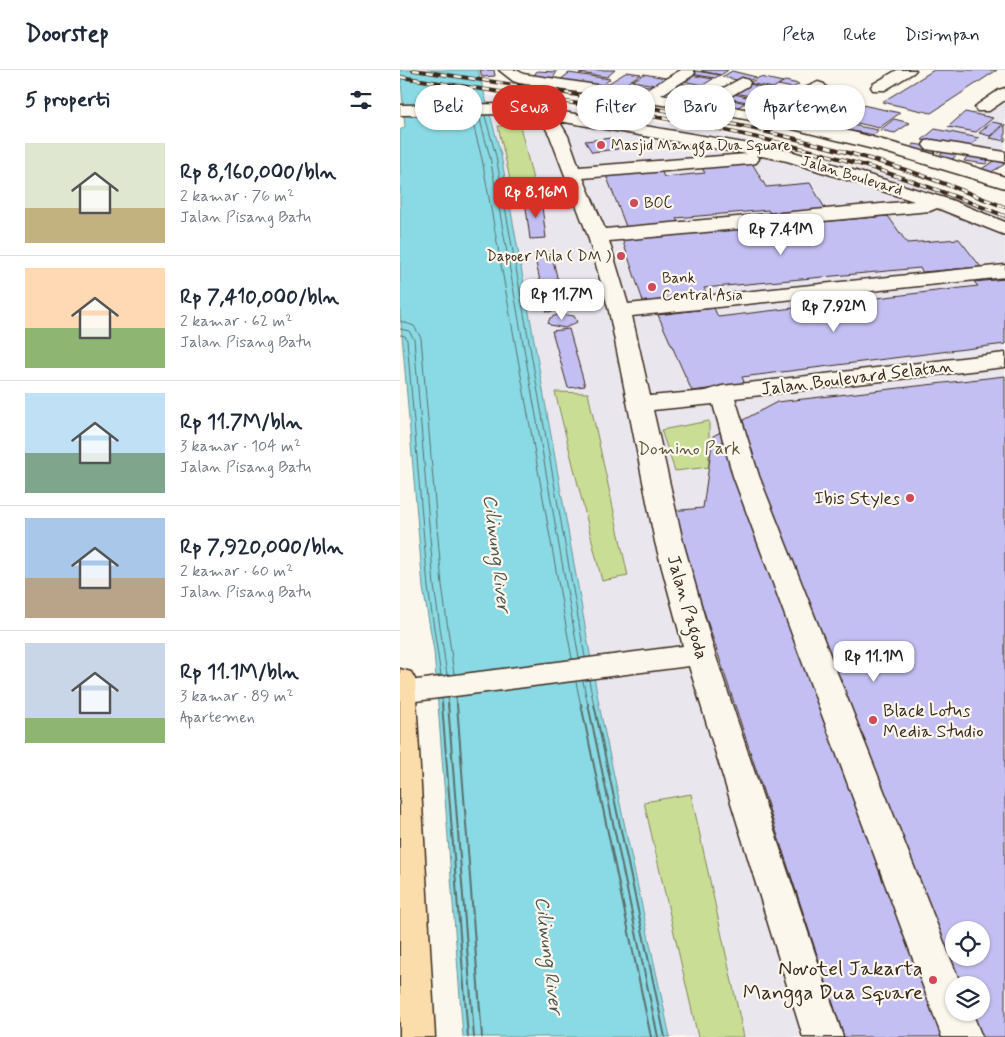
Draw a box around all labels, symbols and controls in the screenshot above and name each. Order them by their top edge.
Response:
text: Doorstep [25,19,109,50]
text: Peta [782,23,815,47]
text: Rute [843,23,876,47]
text: Disimpan [904,23,980,47]
chip: Beli [415,85,482,130]
chip: Sewa [492,85,567,130]
chip: Filter [577,85,655,130]
chip: Baru [665,85,735,130]
chip: Apartemen [745,85,865,130]
text: 5 properti [25,86,110,114]
icon: filters [347,86,375,114]
place label: Masjid Mangga Dua Square [611,136,790,157]
marker: Masjid Mangga Dua Square [595,139,607,151]
street label: Jalan Boulevard [799,151,905,201]
text: Rp 8,160,000/bln [180,158,336,186]
icon: home [65,163,125,223]
pin: Rp 8.16M [484,176,588,219]
text: Rp 8.16M [504,182,568,203]
text: 2 kamar · 76 m² [180,186,294,207]
place label: BOC [644,194,673,214]
marker: BOC [628,197,640,209]
text: Jalan Pisang Batu [180,207,311,228]
pin: Rp 7.41M [729,214,833,256]
text: Rp 7.41M [749,219,813,240]
place label: Dapoer Mila ( DM ) [486,247,612,267]
marker: Dapoer Mila ( DM ) [615,250,627,262]
place label: Bank Central Asia [662,269,743,306]
pin: Rp 11.7M [510,278,614,321]
marker: Bank Central Asia [646,281,658,293]
text: Rp 7,410,000/bln [180,283,339,311]
text: Rp 11.7M [531,284,593,305]
icon: home [65,288,125,348]
pin: Rp 7.92M [782,290,886,333]
text: Rp 7.92M [802,296,866,317]
text: 2 kamar · 62 m² [180,311,292,332]
text: Jalan Pisang Batu [180,332,311,353]
street label: Jalan Boulevard Selatan [760,354,955,402]
text: Rp 11.7M/bln [180,408,302,436]
icon: home [65,413,125,473]
text: 3 kamar · 104 m² [180,436,301,457]
park label: Domino Park [638,437,740,461]
text: Jalan Pisang Batu [180,457,311,478]
place label: Ibis Styles [814,487,900,511]
marker: Ibis Styles [904,492,916,504]
water label: Ciliwung River [475,493,516,617]
text: Rp 7,920,000/bln [180,533,343,561]
icon: home [65,538,125,598]
street label: Jalan Pagoda [659,552,713,663]
text: 2 kamar · 60 m² [180,561,293,582]
text: Jalan Pisang Batu [180,582,311,603]
pin: Rp 11.1M [822,640,926,683]
text: Rp 11.1M [844,646,904,667]
text: Rp 11.1M/bln [180,658,299,686]
icon: home [65,663,125,723]
text: 3 kamar · 89 m² [180,686,294,707]
place label: Black Lotus Media Studio [883,699,984,744]
text: Apartemen [180,707,255,728]
marker: Black Lotus Media Studio [867,714,879,726]
water label: Ciliwung River [527,895,568,1019]
map controls [945,921,990,1021]
button: locate [945,921,990,966]
place label: Novotel Jakarta Mangga Dua Square [743,955,923,1008]
marker: Novotel Jakarta Mangga Dua Square [927,974,939,986]
button: layers [945,976,990,1021]

